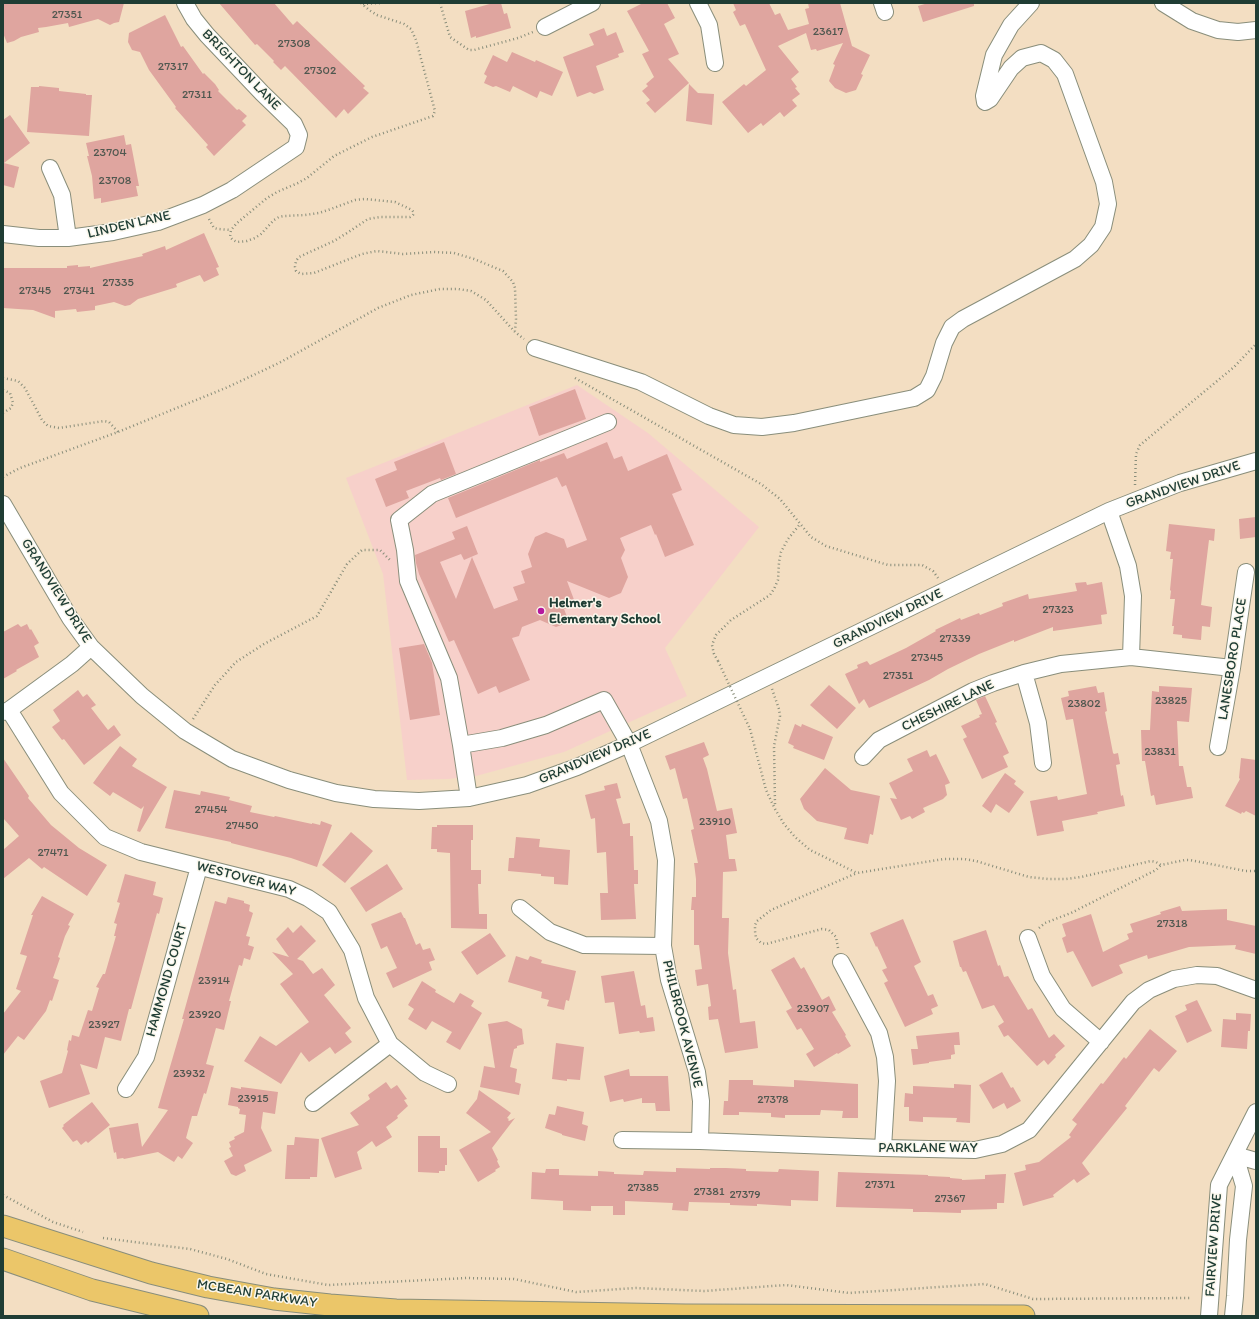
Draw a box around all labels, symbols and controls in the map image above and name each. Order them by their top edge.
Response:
house number: 27351 [52,8,82,22]
house number: 23617 [813,25,843,39]
street label: BRIGHTON LANE [198,26,284,114]
house number: 27308 [278,37,310,51]
house number: 27317 [158,60,188,74]
house number: 27302 [304,64,336,78]
house number: 27311 [182,88,212,102]
house number: 23704 [93,146,127,160]
house number: 23708 [99,174,131,188]
street label: LINDEN LANE [86,207,172,243]
house number: 27335 [102,276,134,290]
house number: 27345 [19,284,51,298]
house number: 27341 [63,284,95,298]
street label: GRANDVIEW DRIVE [1124,458,1242,512]
street label: GRANDVIEW DRIVE [17,536,95,646]
street label: GRANDVIEW DRIVE [830,585,946,653]
place label: Helmer's Elementary School [549,595,661,628]
street label: LANESBORO PLACE [1215,597,1251,721]
house number: 27323 [1042,603,1074,617]
marker: Helmer's Elementary School [536,606,546,616]
house number: 27339 [939,632,971,646]
house number: 27345 [911,651,943,665]
house number: 27351 [883,669,913,683]
street label: CHESHIRE LANE [899,676,997,736]
house number: 23825 [1155,694,1187,708]
house number: 23802 [1067,697,1101,711]
street label: GRANDVIEW DRIVE [536,726,654,788]
house number: 23831 [1144,745,1176,759]
house number: 27454 [195,803,227,817]
house number: 23910 [699,815,731,829]
house number: 27450 [225,819,259,833]
house number: 27471 [38,846,68,860]
street label: WESTOVER WAY [195,858,297,900]
house number: 27318 [1157,917,1187,931]
street label: HAMMOND COURT [143,921,191,1039]
street label: PHILBROOK AVENUE [658,958,706,1090]
house number: 23914 [198,974,230,988]
house number: 23907 [797,1002,829,1016]
house number: 23920 [189,1008,221,1022]
house number: 23927 [88,1018,120,1032]
house number: 23932 [173,1067,205,1081]
house number: 23915 [238,1092,268,1106]
house number: 27378 [757,1093,789,1107]
street label: PARKLANE WAY [878,1140,978,1156]
house number: 27371 [865,1178,895,1192]
house number: 27385 [627,1181,659,1195]
house number: 27381 [694,1185,724,1199]
house number: 27379 [729,1188,761,1202]
house number: 27367 [934,1192,966,1206]
street label: FAIRVIEW DRIVE [1202,1193,1226,1297]
street label: MCBEAN PARKWAY [196,1276,318,1312]

